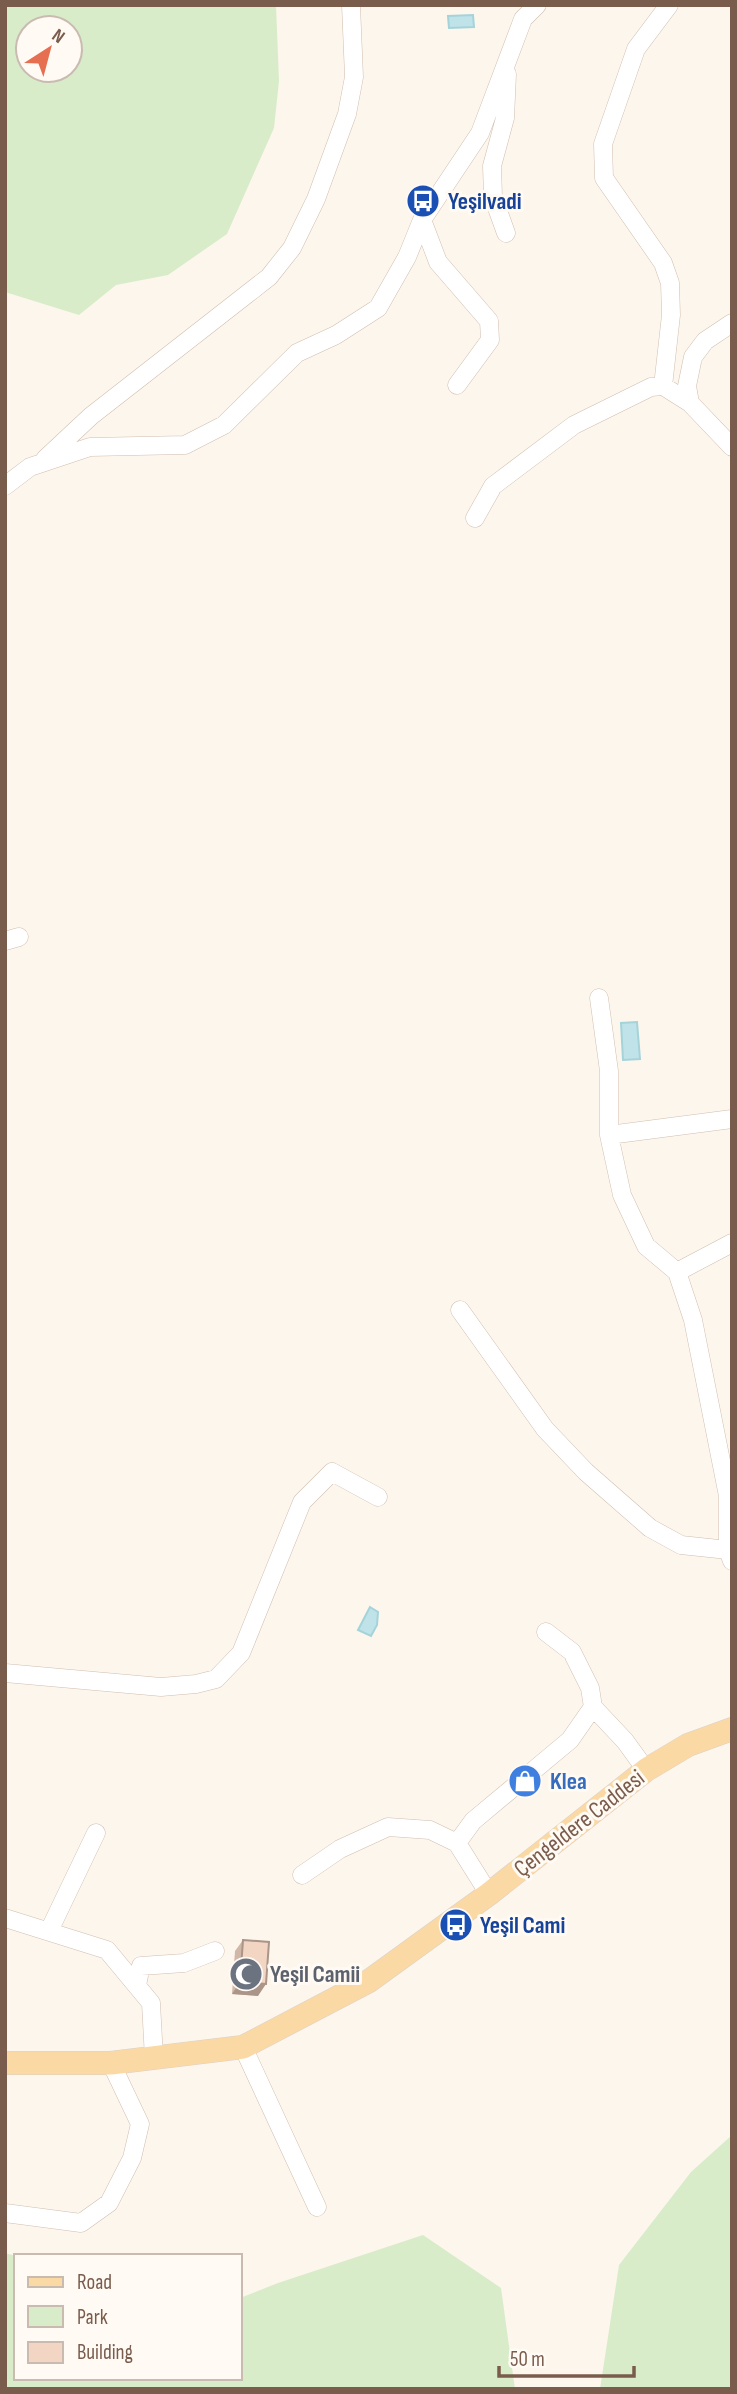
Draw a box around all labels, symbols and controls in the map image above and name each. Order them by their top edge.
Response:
north arrow [14,14,84,84]
text: N [47,24,69,49]
bus stop icon: Yeşilvadi [404,182,442,220]
place label: Yeşilvadi [448,187,522,216]
shop icon: Klea [506,1762,544,1800]
street label: Çengeldere Caddesi [508,1763,650,1883]
place label: Klea [550,1767,587,1796]
bus stop icon: Yeşil Cami [437,1906,475,1944]
place label: Yeşil Cami [480,1911,565,1940]
mosque icon: Yeşil Camii [227,1955,265,1993]
place label: Yeşil Camii [270,1960,360,1989]
legend [14,2254,242,2380]
text: Road [77,2270,112,2295]
text: Park [77,2305,108,2330]
scale bar [499,2334,634,2378]
text: Building [77,2340,133,2365]
text: 50 m [510,2347,545,2372]

